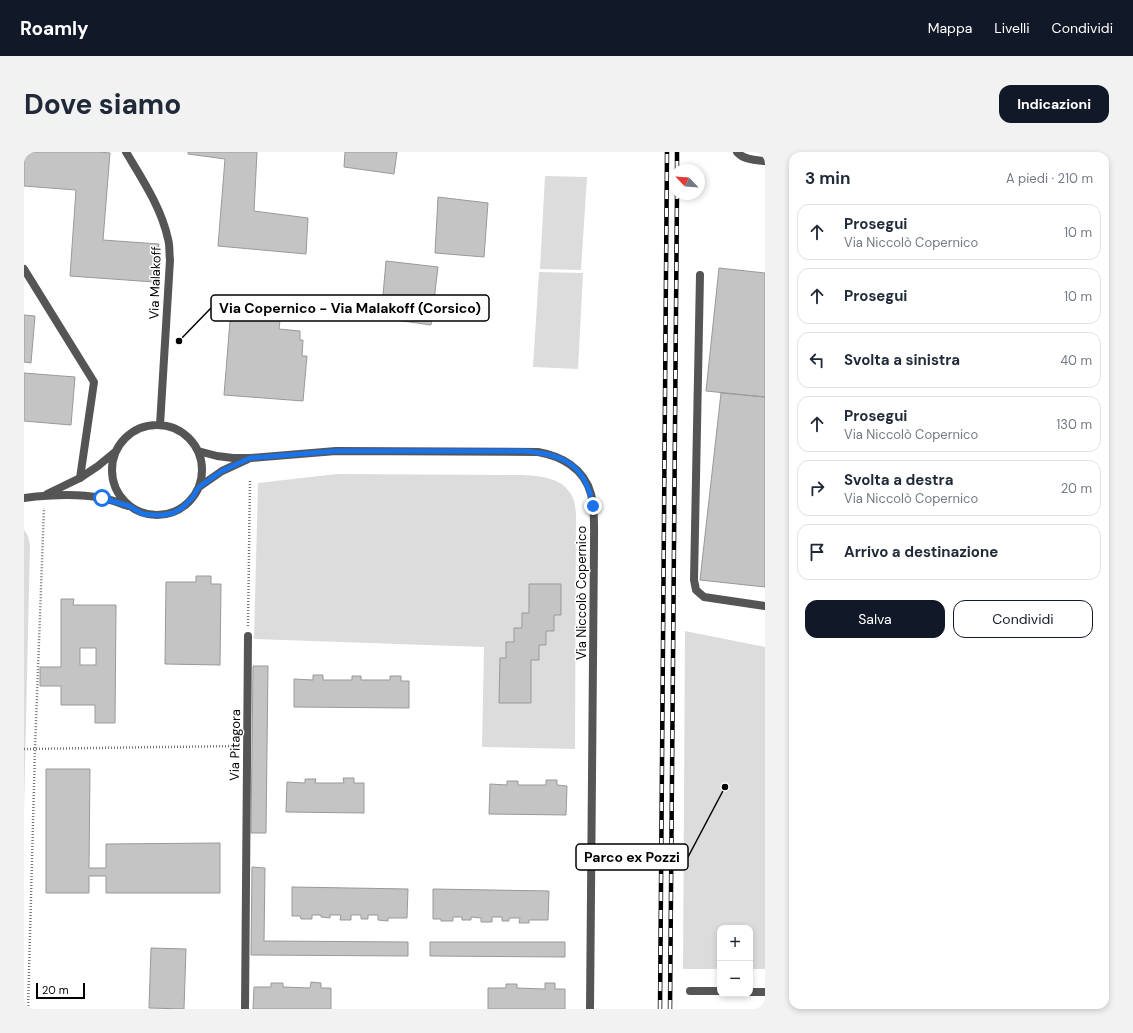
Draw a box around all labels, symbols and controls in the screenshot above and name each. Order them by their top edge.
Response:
text: Roamly [20,16,89,41]
text: Mappa [928,19,972,37]
text: Livelli [994,19,1030,37]
text: Condividi [1052,19,1113,37]
button: Indicazioni [999,85,1109,123]
text: Dove siamo [24,86,181,123]
north arrow [669,164,705,200]
text: 3 min [805,167,850,189]
text: A piedi · 210 m [1006,170,1093,187]
text: Prosegui [844,214,907,234]
icon: ahead [806,221,828,243]
text: 10 m [1064,224,1092,241]
text: Via Niccolò Copernico [844,234,978,251]
street label: Via Malakoff [145,246,165,320]
icon: ahead [806,285,828,307]
text: Prosegui [844,286,907,306]
text: 10 m [1064,288,1092,305]
callout: Via Copernico - Via Malakoff (Corsico) [211,295,489,321]
text: Via Copernico - Via Malakoff (Corsico) [219,299,481,317]
icon: left [806,349,828,371]
text: Svolta a sinistra [844,350,960,370]
text: 40 m [1060,352,1092,369]
text: Prosegui [844,406,907,426]
icon: ahead [806,413,828,435]
text: 130 m [1056,416,1092,433]
text: Via Niccolò Copernico [844,426,978,443]
text: Svolta a destra [844,470,954,490]
icon: right [806,477,828,499]
text: 20 m [1061,480,1092,497]
route start [93,489,111,507]
text: Via Niccolò Copernico [844,490,978,507]
route end [584,497,602,515]
street label: Via Niccolò Copernico [573,526,590,660]
icon: arrive [806,541,828,563]
text: Arrivo a destinazione [844,542,998,562]
button: Salva [805,600,945,638]
button: Condividi [953,600,1093,638]
street label: Via Pitagora [226,709,244,781]
callout: Parco ex Pozzi [576,844,688,870]
text: Parco ex Pozzi [584,848,680,866]
map controls [717,925,753,997]
button: + [717,925,753,961]
button: − [717,961,753,997]
scale bar [36,981,85,1000]
text: 20 m [42,983,68,997]

